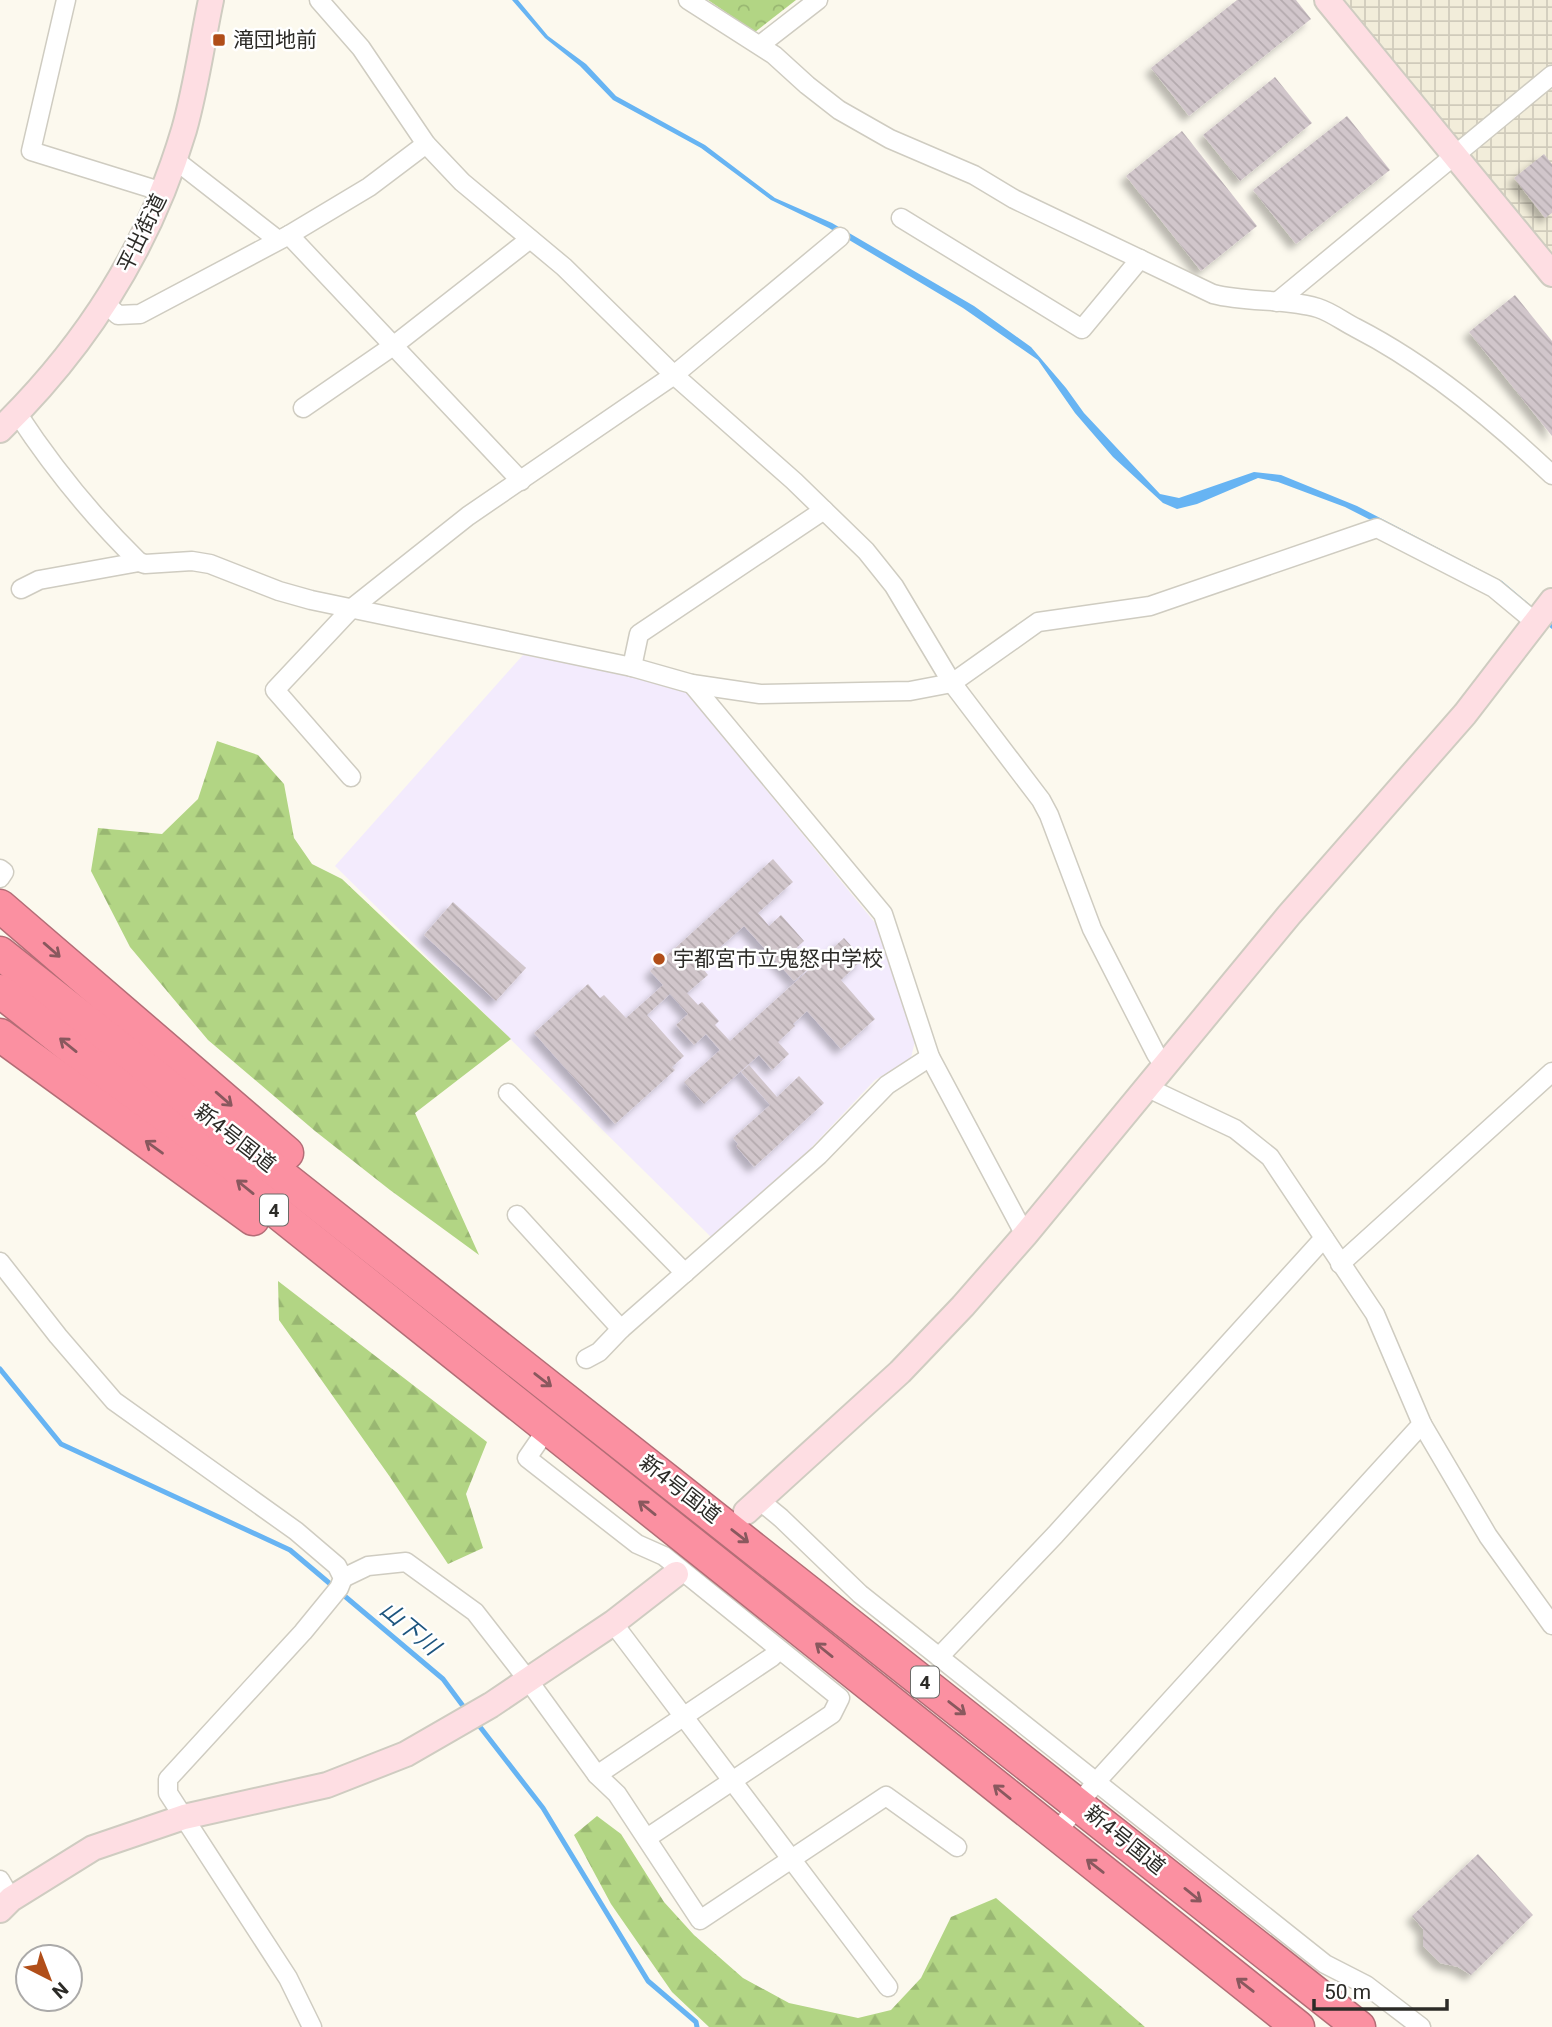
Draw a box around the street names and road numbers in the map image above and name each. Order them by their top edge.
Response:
street label: 平出街道 [113,190,171,276]
street label: 新4号国道 [190,1099,280,1177]
road number: 4 [260,1194,288,1226]
street label: 新4号国道 [635,1450,725,1528]
road number: 4 [911,1666,939,1698]
street label: 新4号国道 [1080,1801,1170,1879]

